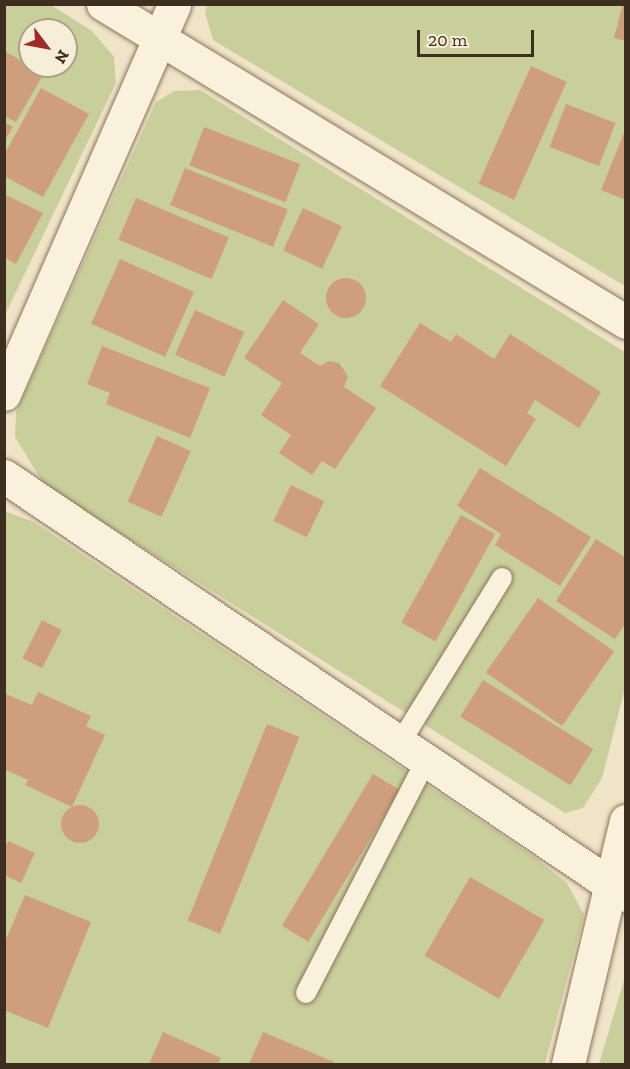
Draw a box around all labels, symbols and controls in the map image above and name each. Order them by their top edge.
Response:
north arrow [18,18,78,78]
scale bar [420,18,537,56]
text: 20 m [428,29,467,51]
text: N [51,47,73,67]

